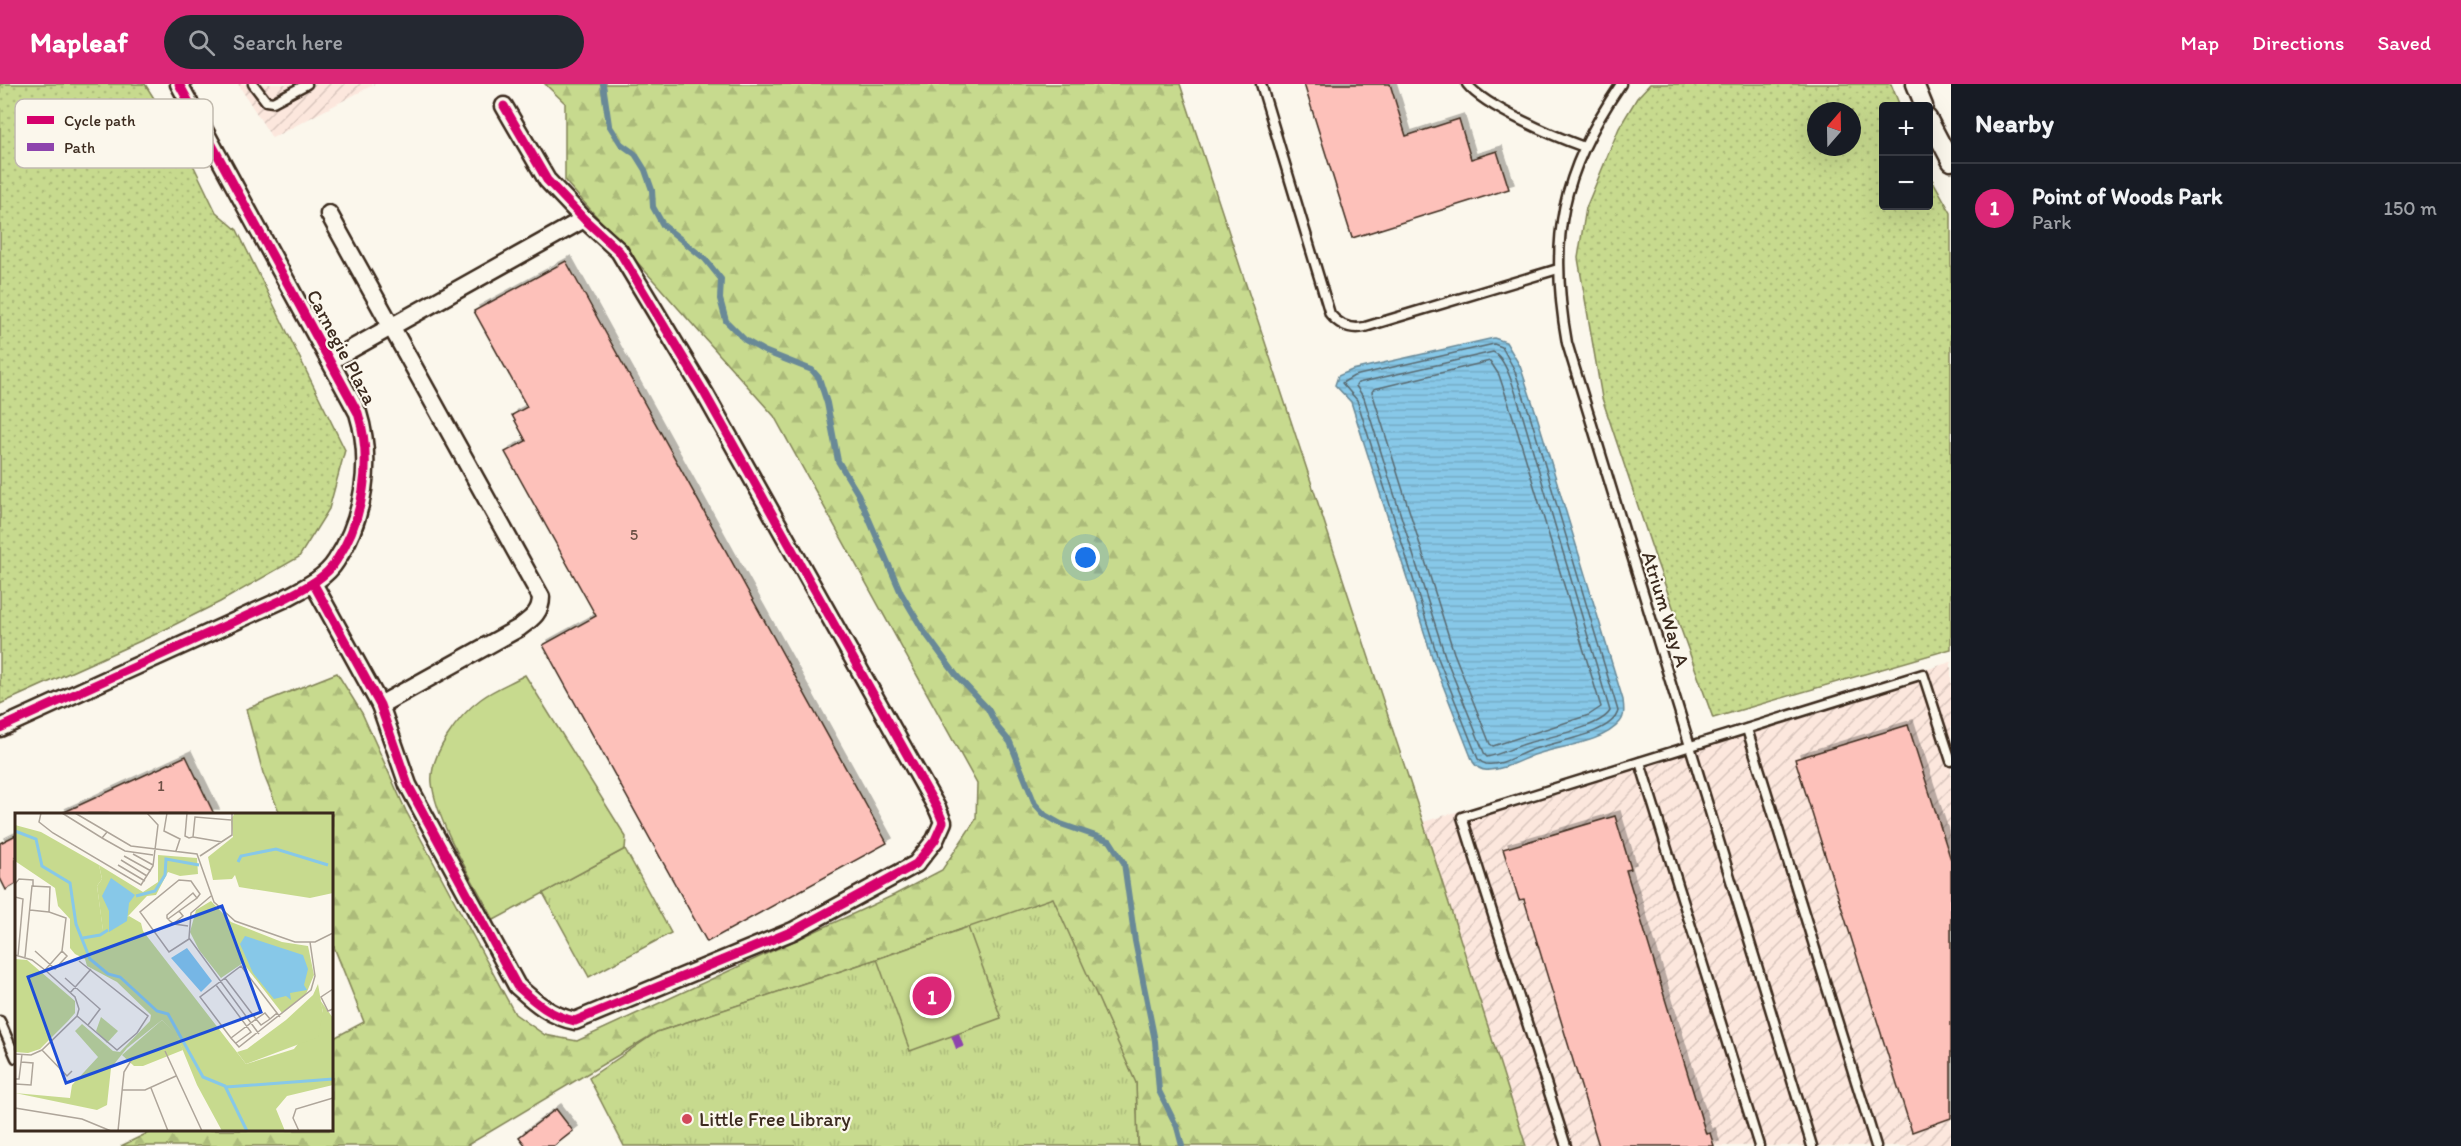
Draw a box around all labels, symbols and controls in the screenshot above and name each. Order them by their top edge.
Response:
search box [164,15,584,69]
text: Mapleaf [30,25,128,59]
icon: search [185,26,218,59]
text: Search here [233,29,343,56]
text: Map [2181,30,2219,55]
text: Directions [2252,30,2344,55]
text: Saved [2377,30,2431,55]
legend [15,99,213,168]
north arrow [1807,102,1861,156]
map controls [1879,102,1933,210]
button: + [1879,102,1933,156]
text: Nearby [1975,107,2054,139]
text: Cycle path [64,111,136,130]
text: Path [64,138,95,157]
button: − [1879,156,1933,210]
text: Point of Woods Park [2032,183,2222,210]
text: 1 [1990,196,1999,220]
text: 150 m [2384,196,2437,220]
text: Park [2032,210,2071,234]
street label: Carnegie Plaza [302,285,383,409]
house number: 5 [630,525,638,544]
your location [1071,543,1100,572]
street label: Atrium Way A [1637,548,1695,670]
house number: 1 [157,776,165,795]
inset map [15,813,333,1131]
pin: 1 [912,974,952,1018]
place label: Little Free Library [699,1107,851,1131]
marker: Little Free Library [680,1112,694,1126]

